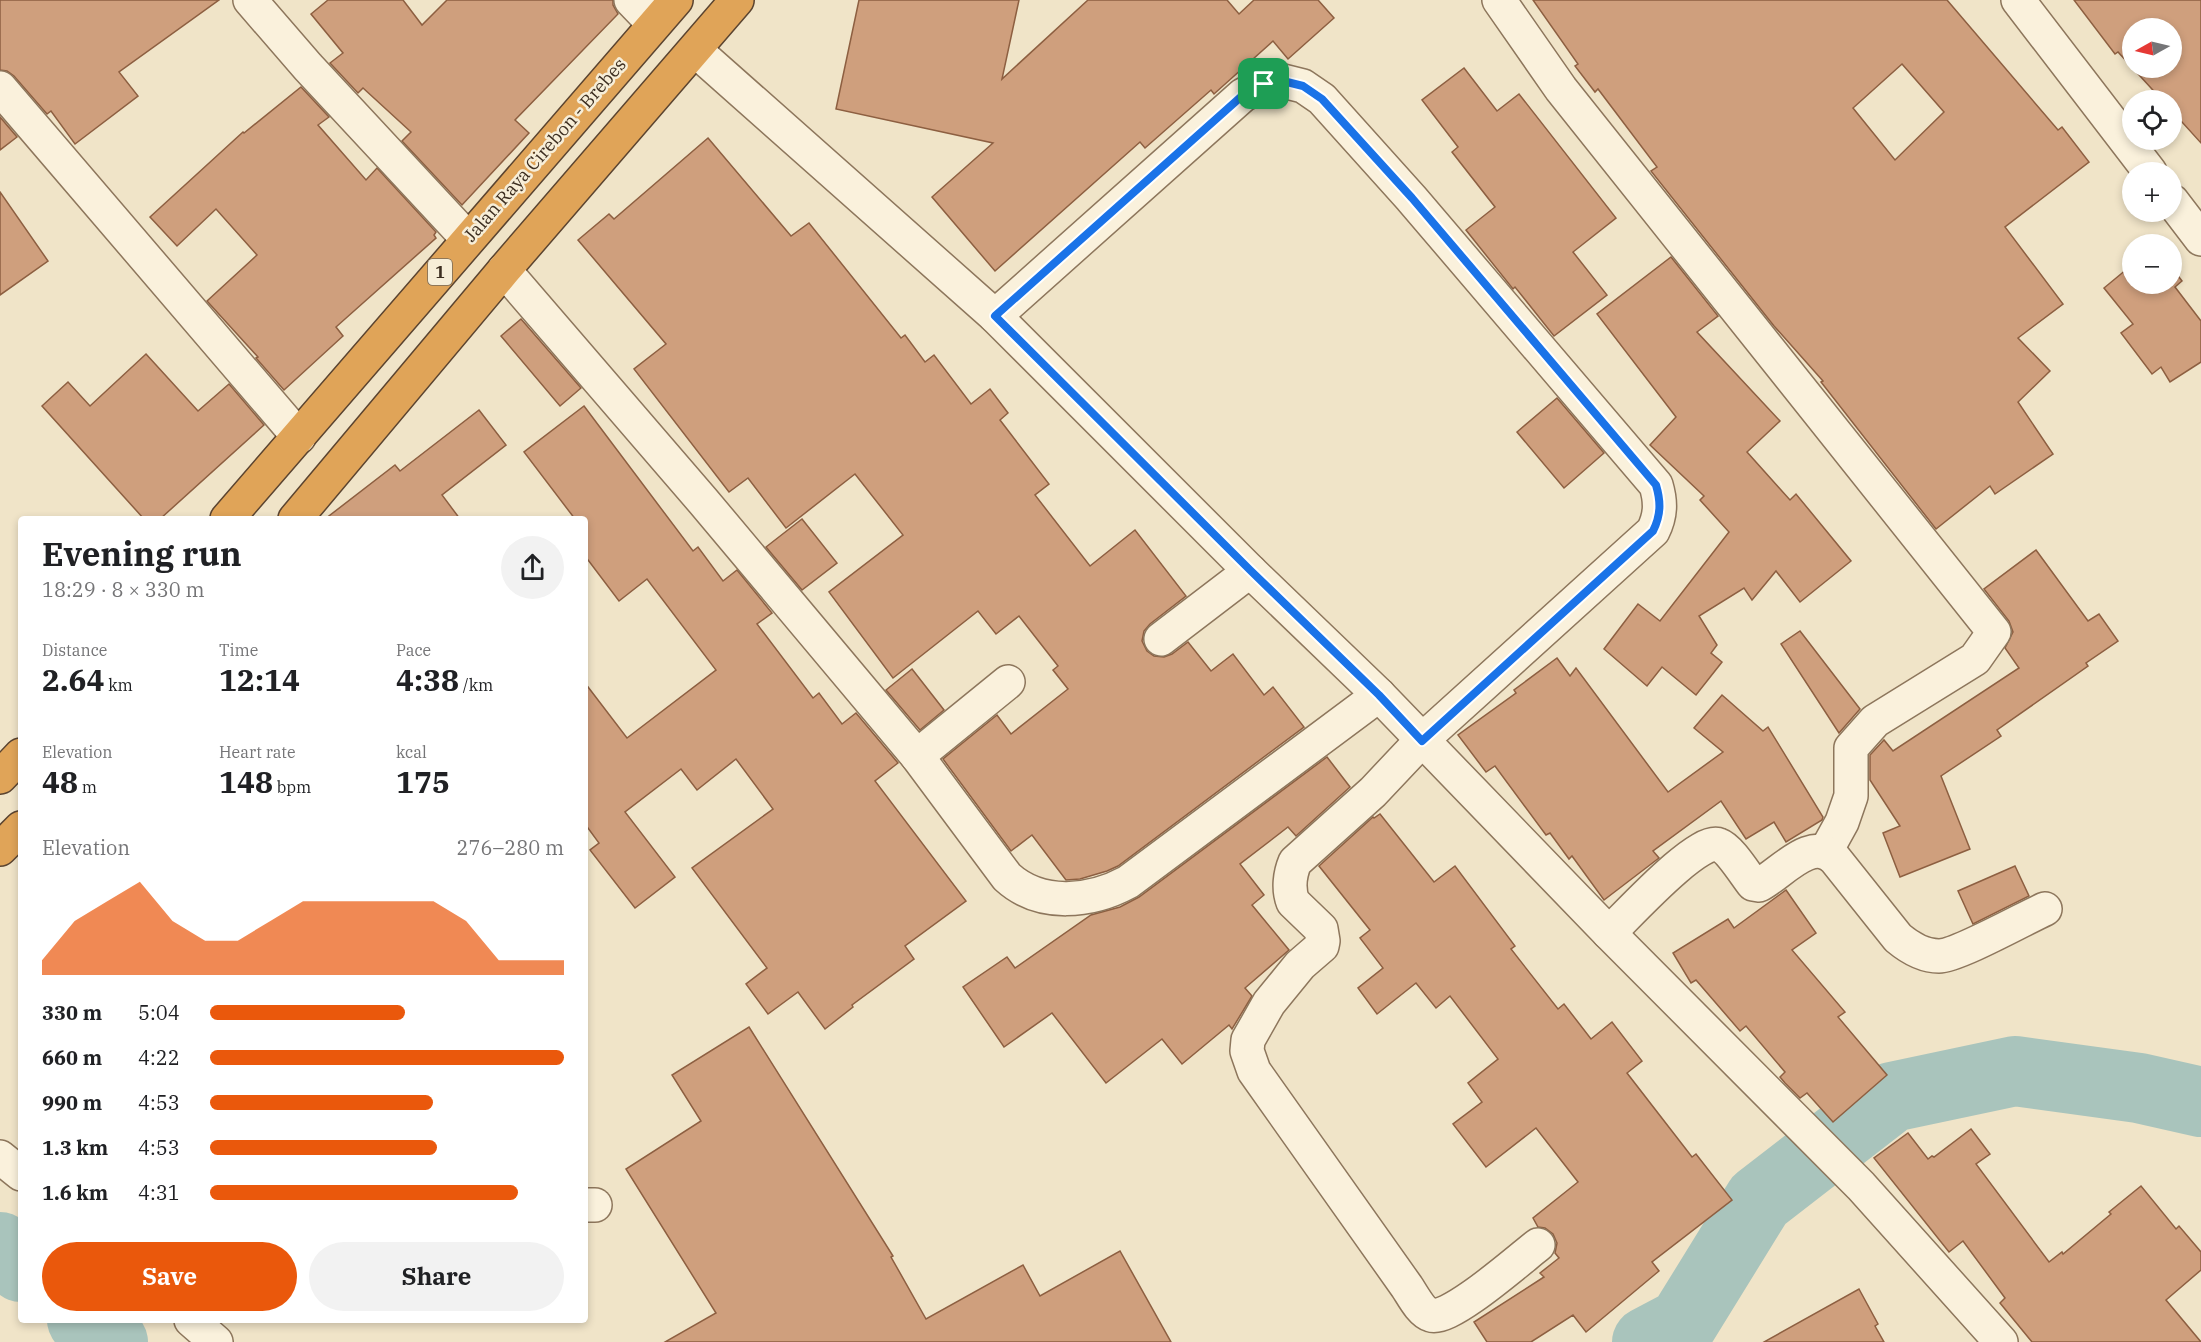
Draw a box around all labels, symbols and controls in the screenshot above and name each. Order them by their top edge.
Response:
north arrow [2122,18,2182,78]
map controls [2122,18,2182,294]
street label: Jalan Raya Cirebon - Brebes [459,53,631,246]
pin [1238,58,1289,109]
icon: arrive [1247,67,1280,100]
button: locate [2122,90,2182,150]
button: + [2122,162,2182,222]
button: − [2122,234,2182,294]
road number: 1 [428,259,452,285]
text: Evening run [42,532,242,575]
button: share [501,536,564,599]
text: 18:29 · 8 × 330 m [42,576,205,603]
text: Distance [42,640,107,660]
text: Time [219,640,258,660]
text: Pace [396,640,431,660]
text: 2.64 [42,660,104,699]
text: 12:14 [219,660,300,699]
text: 4:38 [396,660,459,699]
text: km [104,675,133,695]
text: /km [459,675,493,695]
text: Elevation [42,742,112,762]
text: Heart rate [219,742,296,762]
text: kcal [396,742,427,762]
text: 48 [42,762,78,801]
text: 148 [219,762,273,801]
text: 175 [396,762,450,801]
text: m [78,777,97,797]
text: bpm [273,777,311,797]
text: Elevation [42,834,130,861]
text: 276–280 m [457,834,564,861]
text: 330 m [42,999,102,1026]
text: 5:04 [138,999,180,1026]
text: 660 m [42,1044,102,1071]
text: 4:22 [138,1044,180,1071]
text: 990 m [42,1089,102,1116]
text: 4:53 [138,1089,180,1116]
text: 1.3 km [42,1134,108,1161]
text: 4:53 [138,1134,180,1161]
text: 1.6 km [42,1179,108,1206]
text: 4:31 [138,1179,180,1206]
button: Save [42,1242,297,1311]
button: Share [309,1242,564,1311]

